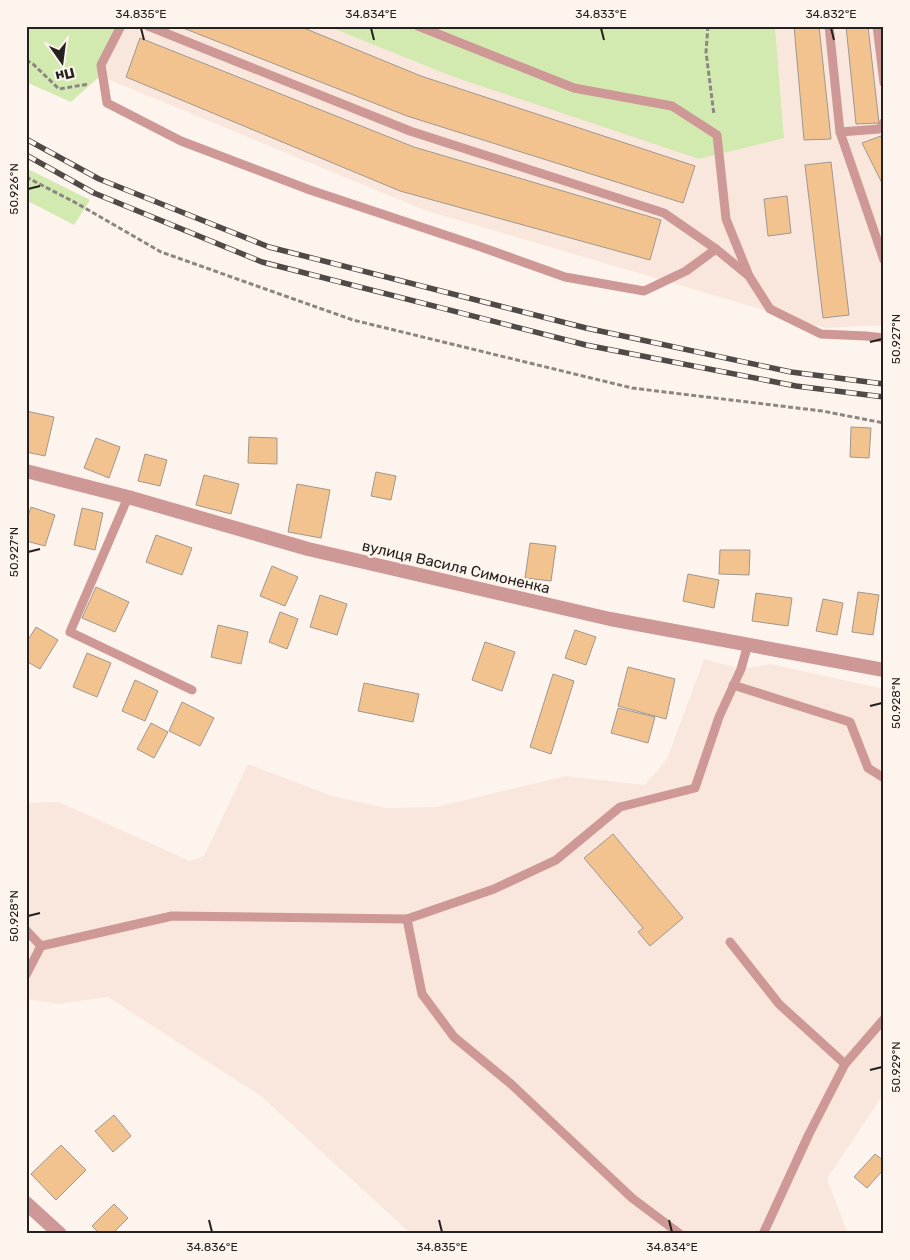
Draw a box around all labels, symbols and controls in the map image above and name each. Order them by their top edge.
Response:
text: 34.835°E [115,7,167,21]
text: 34.834°E [345,7,397,21]
text: 34.833°E [575,7,627,21]
text: 34.832°E [805,7,857,21]
north arrow [38,38,88,88]
text: Пн [54,64,76,85]
text: 50.926°N [7,163,21,215]
text: 50.927°N [889,314,903,364]
text: 50.927°N [7,527,21,577]
street label: вулиця Василя Симоненка [360,537,552,597]
text: 50.928°N [889,677,903,729]
text: 50.928°N [7,890,21,942]
text: 50.929°N [889,1041,903,1093]
text: 34.836°E [186,1240,238,1254]
text: 34.835°E [416,1240,468,1254]
text: 34.834°E [646,1240,698,1254]

